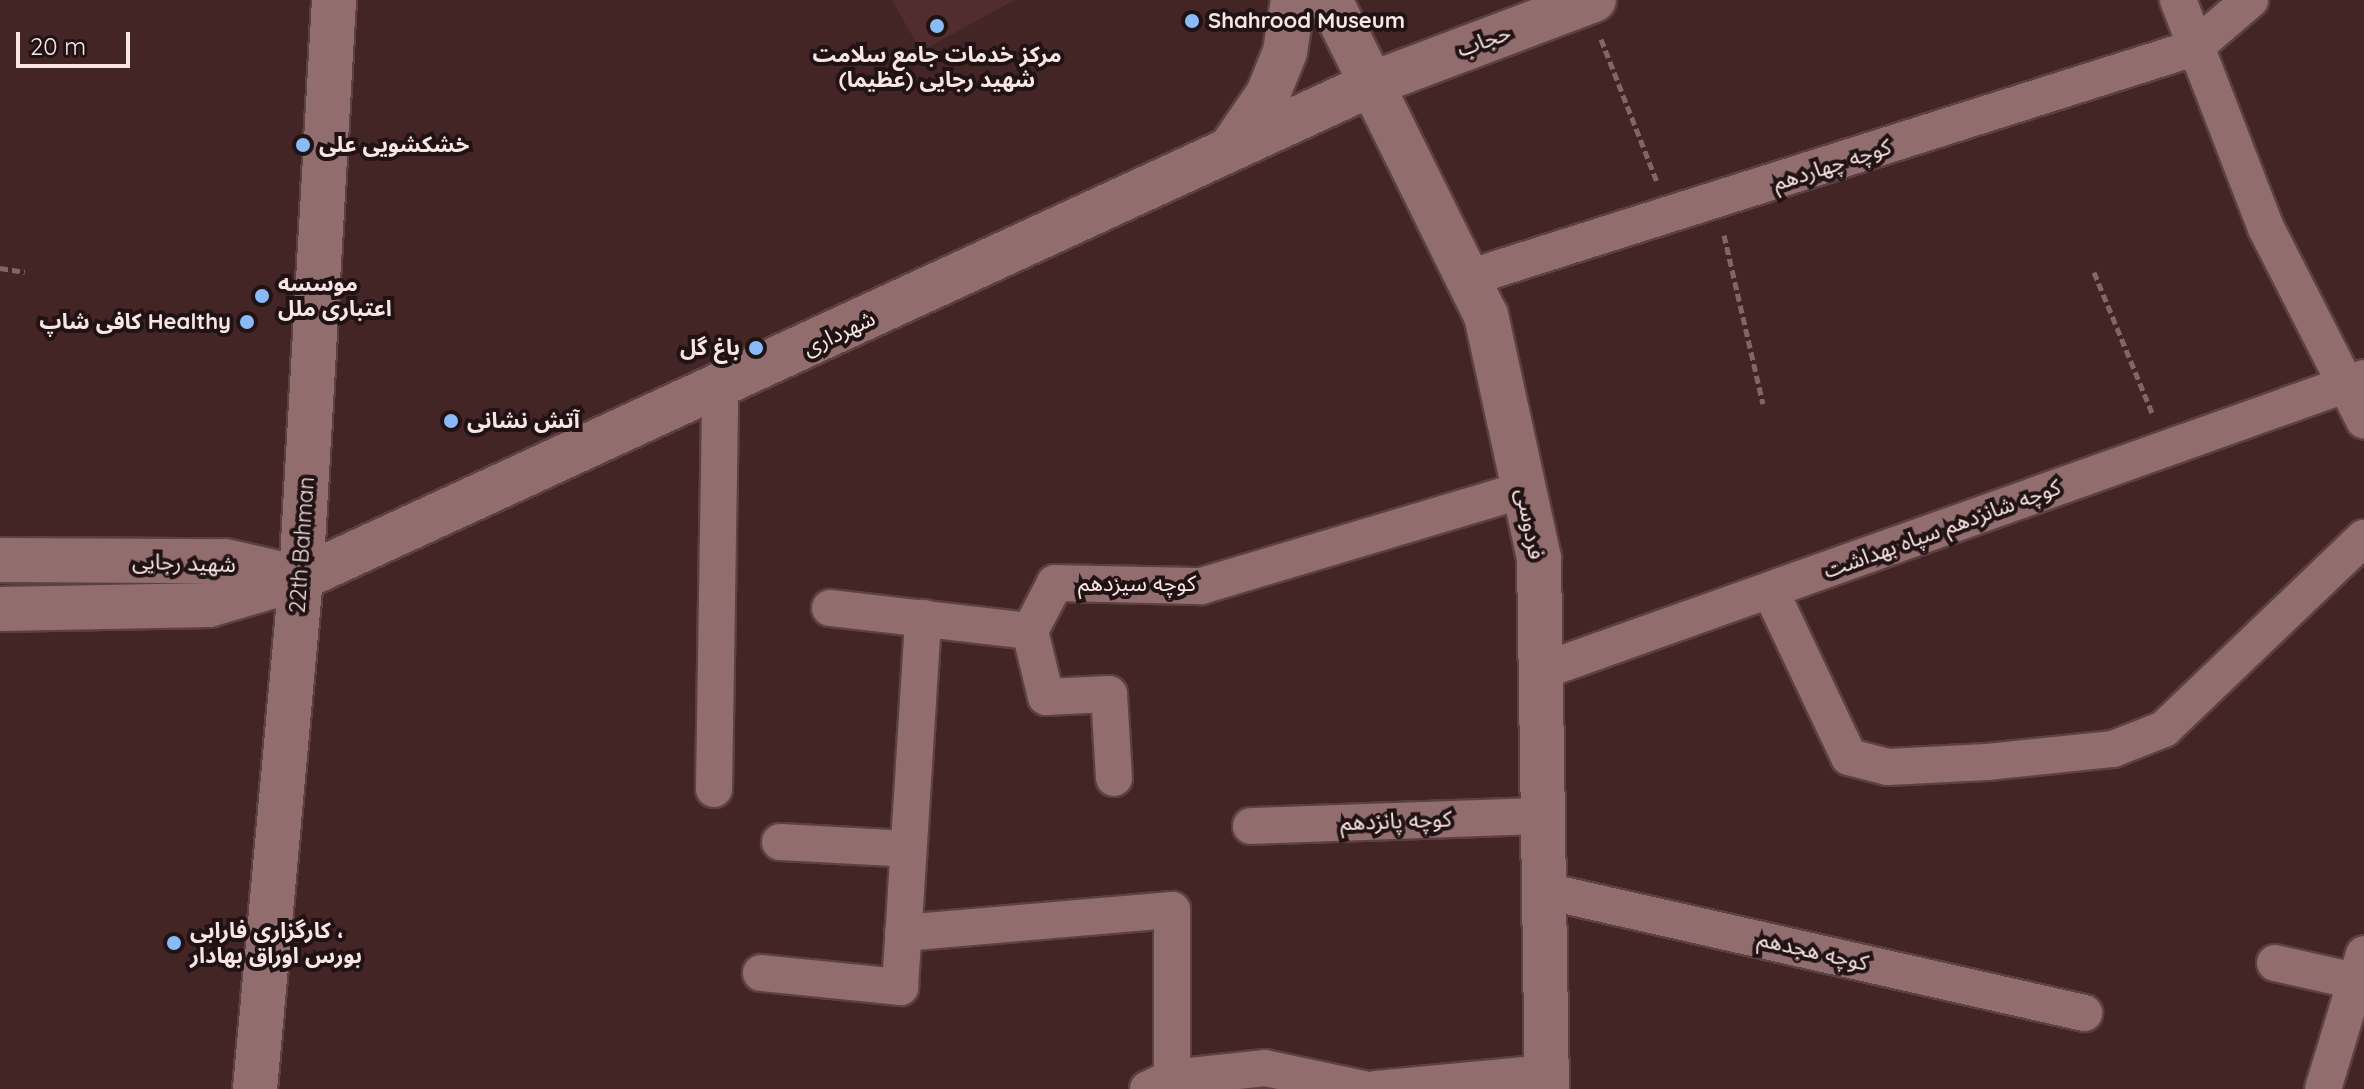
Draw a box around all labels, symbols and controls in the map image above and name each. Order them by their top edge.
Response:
place label: Shahrood Museum [1208,8,1405,34]
marker: Shahrood Museum [1183,12,1201,30]
marker: مرکز خدمات جامع سلامت شهید رجایی (عظیما) [926,15,948,37]
scale bar [20,16,134,66]
street label: حجاب [1454,19,1514,63]
text: 20 m [30,31,86,61]
place label: مرکز خدمات جامع سلامت شهید رجایی (عظیما) [813,41,1061,92]
place label: خشکشویی علی [319,132,469,158]
street label: کوچه چهاردهم [1770,134,1894,196]
marker: خشکشویی علی [294,136,312,154]
place label: موسسه اعتباری ملل [278,270,392,322]
marker: موسسه اعتباری ملل [253,287,271,305]
street label: شهرداری [799,305,879,361]
place label: کافی شاپ Healthy [39,309,231,335]
marker: کافی شاپ Healthy [238,313,256,331]
place label: باغ گل [680,335,740,361]
marker: باغ گل [747,339,765,357]
place label: آتش نشانی [467,408,580,434]
marker: آتش نشانی [442,412,460,430]
street label: کوچه شانزدهم سپاه بهداشت [1820,474,2064,584]
street label: 22th Bahman [284,476,320,614]
street label: فردوسی [1510,486,1550,562]
street label: شهید رجایی [132,548,236,578]
street label: کوچه سیزدهم [1078,571,1196,597]
street label: کوچه پانزدهم [1340,806,1452,836]
place label: کارگزاری فارابی ، بورس اوراق بهادار [190,917,362,968]
street label: کوچه هجدهم [1755,925,1871,977]
marker: کارگزاری فارابی ، بورس اوراق بهادار [165,934,183,952]

